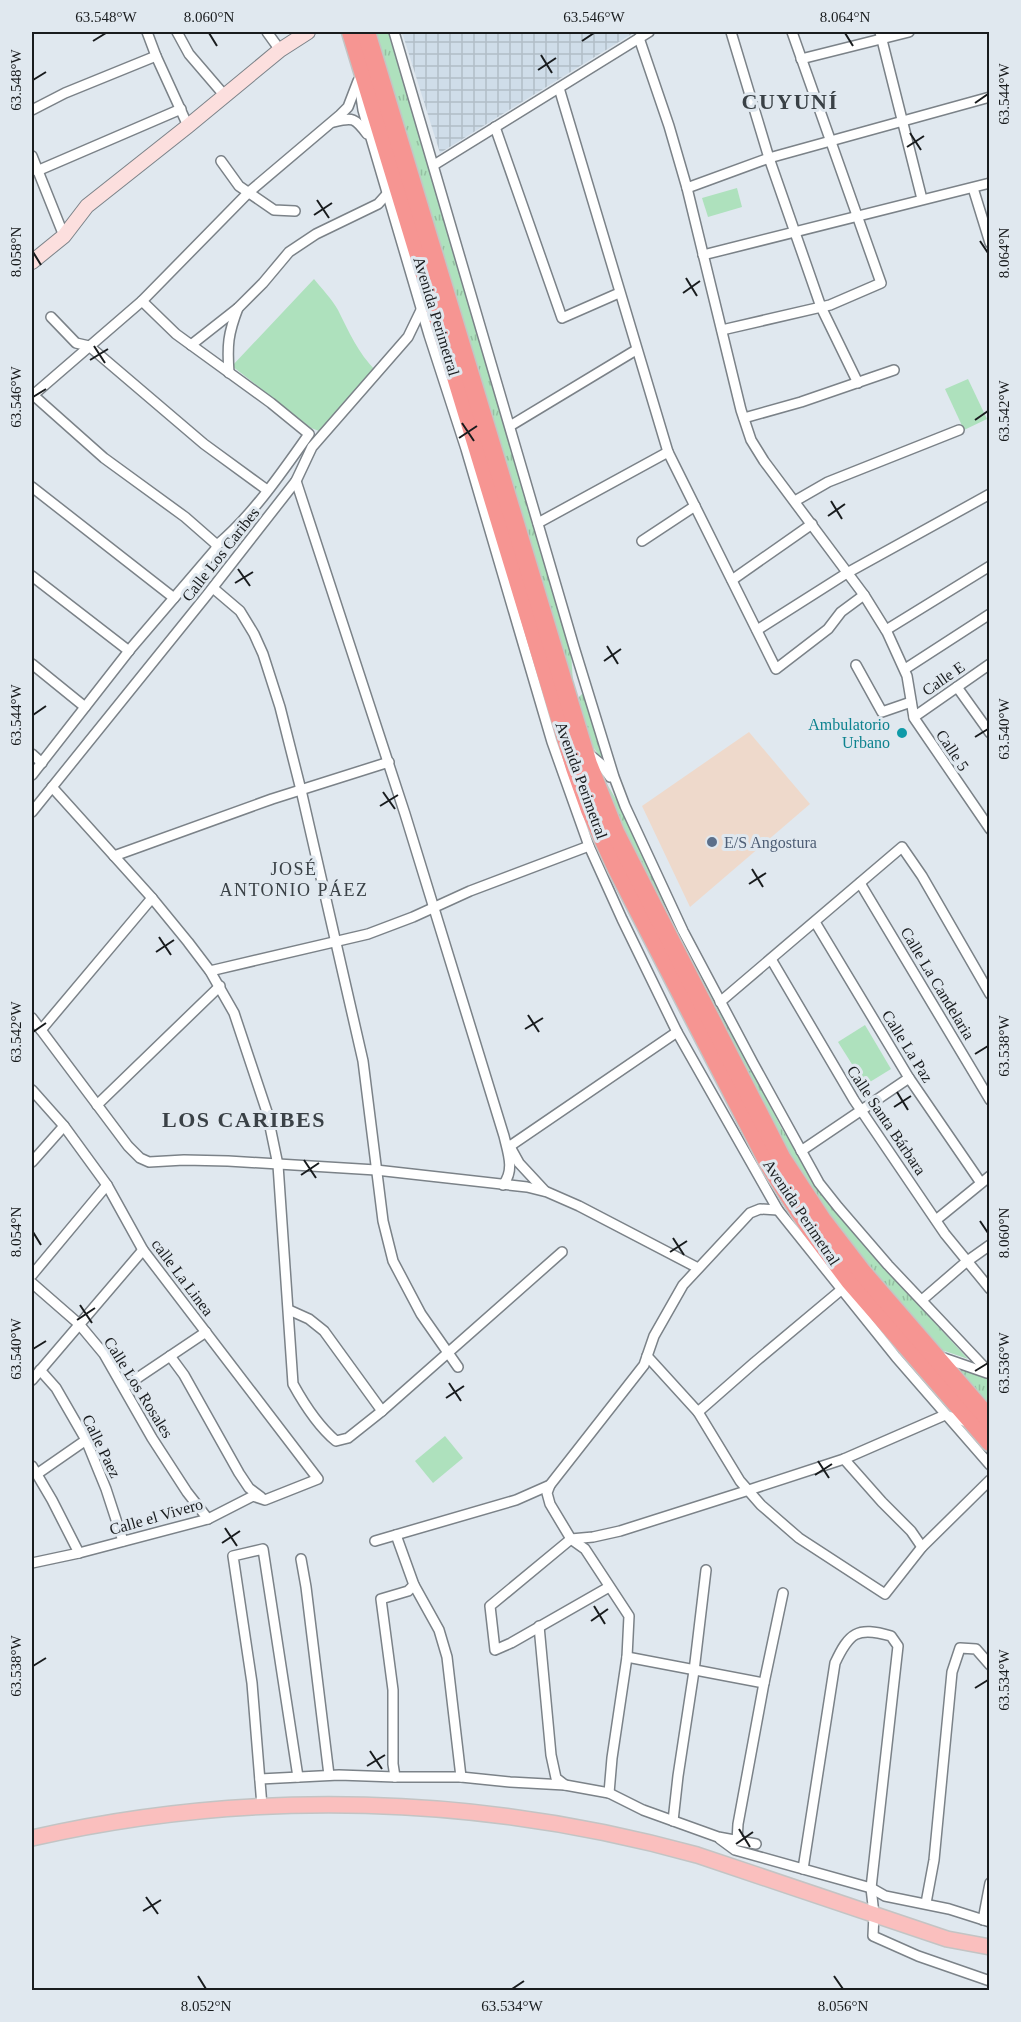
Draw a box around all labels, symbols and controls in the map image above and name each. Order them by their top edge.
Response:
text: 63.548°W [75,9,138,25]
text: 8.060°N [184,9,234,25]
text: 63.546°W [563,9,626,25]
text: 8.064°N [820,9,870,25]
text: 63.548°W [8,48,24,111]
text: 63.544°W [996,62,1012,125]
district label: CUYUNÍ [742,89,839,114]
text: 8.058°N [8,227,24,277]
text: 8.064°N [996,228,1012,278]
street label: Avenida Perimetral [410,255,463,378]
text: 63.546°W [8,365,24,428]
text: 63.542°W [996,379,1012,442]
street label: Calle Los Caribes [178,504,262,605]
street label: Calle E [919,658,968,699]
text: 63.544°W [8,683,24,746]
text: 63.540°W [996,697,1012,760]
place label: Ambulatorio Urbano [808,716,890,751]
street label: Avenida Perimetral [552,719,611,842]
marker: Ambulatorio Urbano [895,726,909,740]
street label: Calle 5 [933,727,972,774]
place label: E/S Angostura [724,834,817,852]
marker: E/S Angostura [705,835,719,849]
district label: JOSÉ ANTONIO PÁEZ [219,858,369,900]
street label: Calle La Candelaria [897,924,978,1042]
text: 63.542°W [8,1000,24,1063]
street label: Calle La Paz [879,1007,936,1085]
text: 63.538°W [996,1014,1012,1077]
street label: Calle Santa Bárbara [844,1062,929,1178]
district label: LOS CARIBES [162,1107,326,1132]
street label: Avenida Perimetral [760,1156,844,1269]
text: 8.054°N [8,1207,24,1257]
text: 8.060°N [996,1208,1012,1258]
street label: calle La Linea [148,1236,217,1319]
text: 63.540°W [8,1317,24,1380]
text: 63.536°W [996,1331,1012,1394]
street label: Calle Los Rosales [101,1334,176,1441]
street label: Calle Paez [79,1412,124,1480]
street label: Calle el Vivero [107,1495,205,1538]
text: 63.538°W [8,1634,24,1697]
text: 63.534°W [996,1648,1012,1711]
text: 8.052°N [181,1998,231,2014]
text: 63.534°W [481,1998,544,2014]
text: 8.056°N [818,1998,868,2014]

